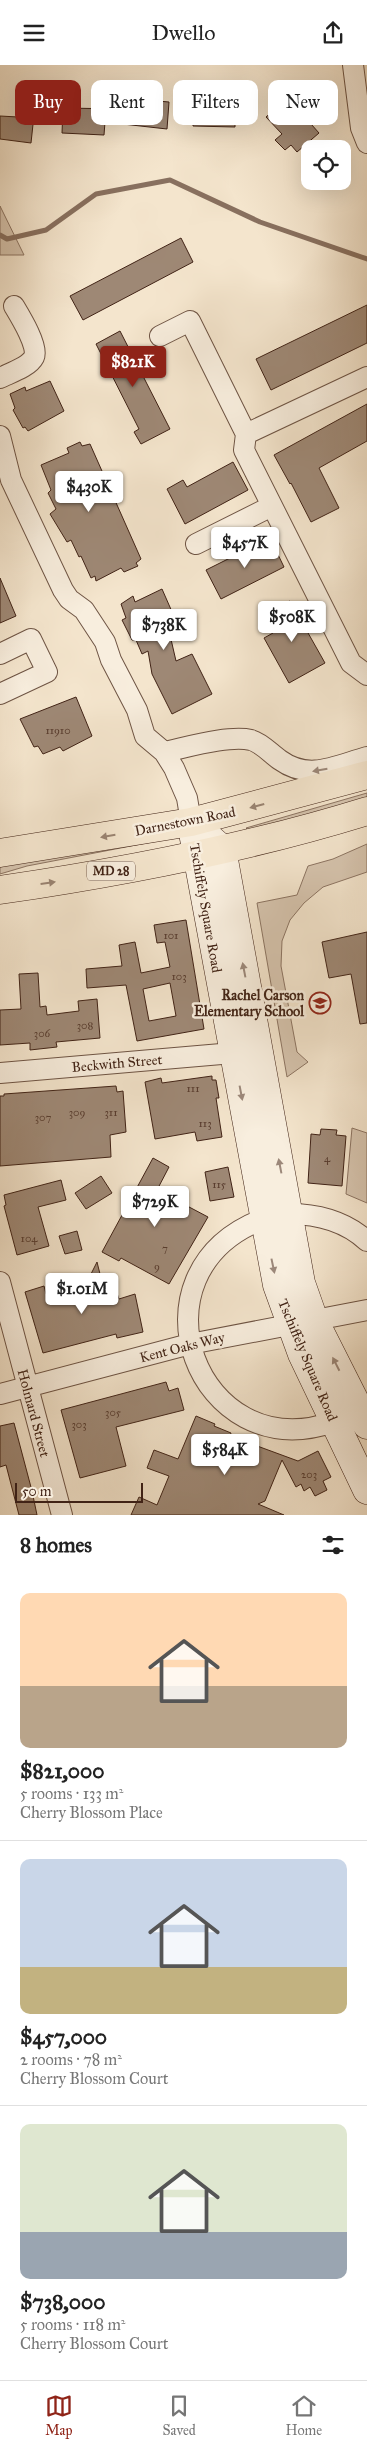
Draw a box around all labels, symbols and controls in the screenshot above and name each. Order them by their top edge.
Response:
icon: menu [20,19,48,47]
text: Dwello [152,19,215,46]
icon: share [319,19,347,47]
chip: Buy [15,80,81,125]
chip: Rent [91,80,163,125]
chip: Filters [173,80,258,125]
chip: New [268,80,338,125]
map controls [301,140,351,190]
button: locate [301,140,351,190]
pin: $821K [98,345,168,388]
text: $821K [111,352,155,371]
pin: $430K [54,471,124,513]
text: $430K [66,477,112,496]
pin: $457K [210,527,280,569]
text: $457K [222,533,268,552]
pin: $508K [257,601,327,643]
text: $508K [269,607,315,626]
pin: $738K [129,609,199,651]
text: $738K [142,615,186,634]
house number: 11910 [45,724,71,737]
one-way arrow [311,766,327,774]
one-way arrow [249,802,264,810]
street label: Darnestown Road [133,803,237,840]
one-way arrow [100,832,116,840]
street label: Tschiffely Square Road [185,842,225,974]
road number: MD 28 [87,861,135,881]
one-way arrow [41,878,57,886]
house number: 101 [164,929,178,942]
one-way arrow [240,962,248,978]
house number: 103 [171,970,187,983]
place label: Rachel Carson Elementary School [194,987,305,1021]
school or university icon: Rachel Carson Elementary School [308,991,332,1015]
house number: 308 [77,1019,93,1032]
house number: 306 [34,1027,51,1040]
street label: Beckwith Street [71,1051,163,1076]
house number: 111 [186,1082,200,1095]
one-way arrow [237,1086,245,1102]
house number: 309 [69,1106,85,1119]
house number: 311 [104,1106,118,1119]
house number: 307 [35,1111,51,1124]
house number: 113 [198,1117,212,1130]
house number: 4 [324,1152,331,1165]
one-way arrow [276,1158,284,1174]
house number: 115 [212,1178,226,1191]
pin: $729K [120,1185,190,1228]
text: $729K [132,1192,178,1211]
house number: 104 [21,1232,38,1245]
house number: 7 [162,1242,168,1255]
one-way arrow [269,1259,277,1274]
house number: 9 [154,1260,160,1273]
pin: $1.01M [41,1273,123,1315]
text: $1.01M [56,1279,108,1298]
street label: Tschiffely Square Road [273,1297,341,1424]
street label: Kent Oaks Way [138,1329,227,1366]
one-way arrow [332,1357,340,1371]
street label: Holmard Street [14,1367,53,1459]
house number: 305 [105,1406,121,1419]
house number: 303 [71,1418,87,1431]
pin: $584K [190,1433,260,1476]
text: $584K [202,1440,248,1459]
house number: 203 [301,1468,317,1481]
scale bar [15,1480,142,1503]
text: 50 m [22,1483,51,1500]
icon: filters [319,1531,347,1559]
text: 8 homes [20,1532,92,1558]
icon: home [139,1626,229,1716]
text: $821,000 [20,1758,105,1784]
text: 5 rooms · 133 m² [20,1784,123,1803]
text: Cherry Blossom Place [20,1803,163,1822]
icon: home [139,1891,229,1981]
text: $457,000 [20,2024,107,2050]
text: 2 rooms · 78 m² [20,2050,122,2069]
text: Cherry Blossom Court [20,2069,168,2088]
icon: home [139,2156,229,2246]
text: $738,000 [20,2289,105,2315]
text: 5 rooms · 118 m² [20,2315,125,2334]
text: Cherry Blossom Court [20,2334,168,2353]
tab: Map [45,2392,73,2439]
tab: Saved [163,2392,196,2439]
tab: Home [286,2392,322,2439]

